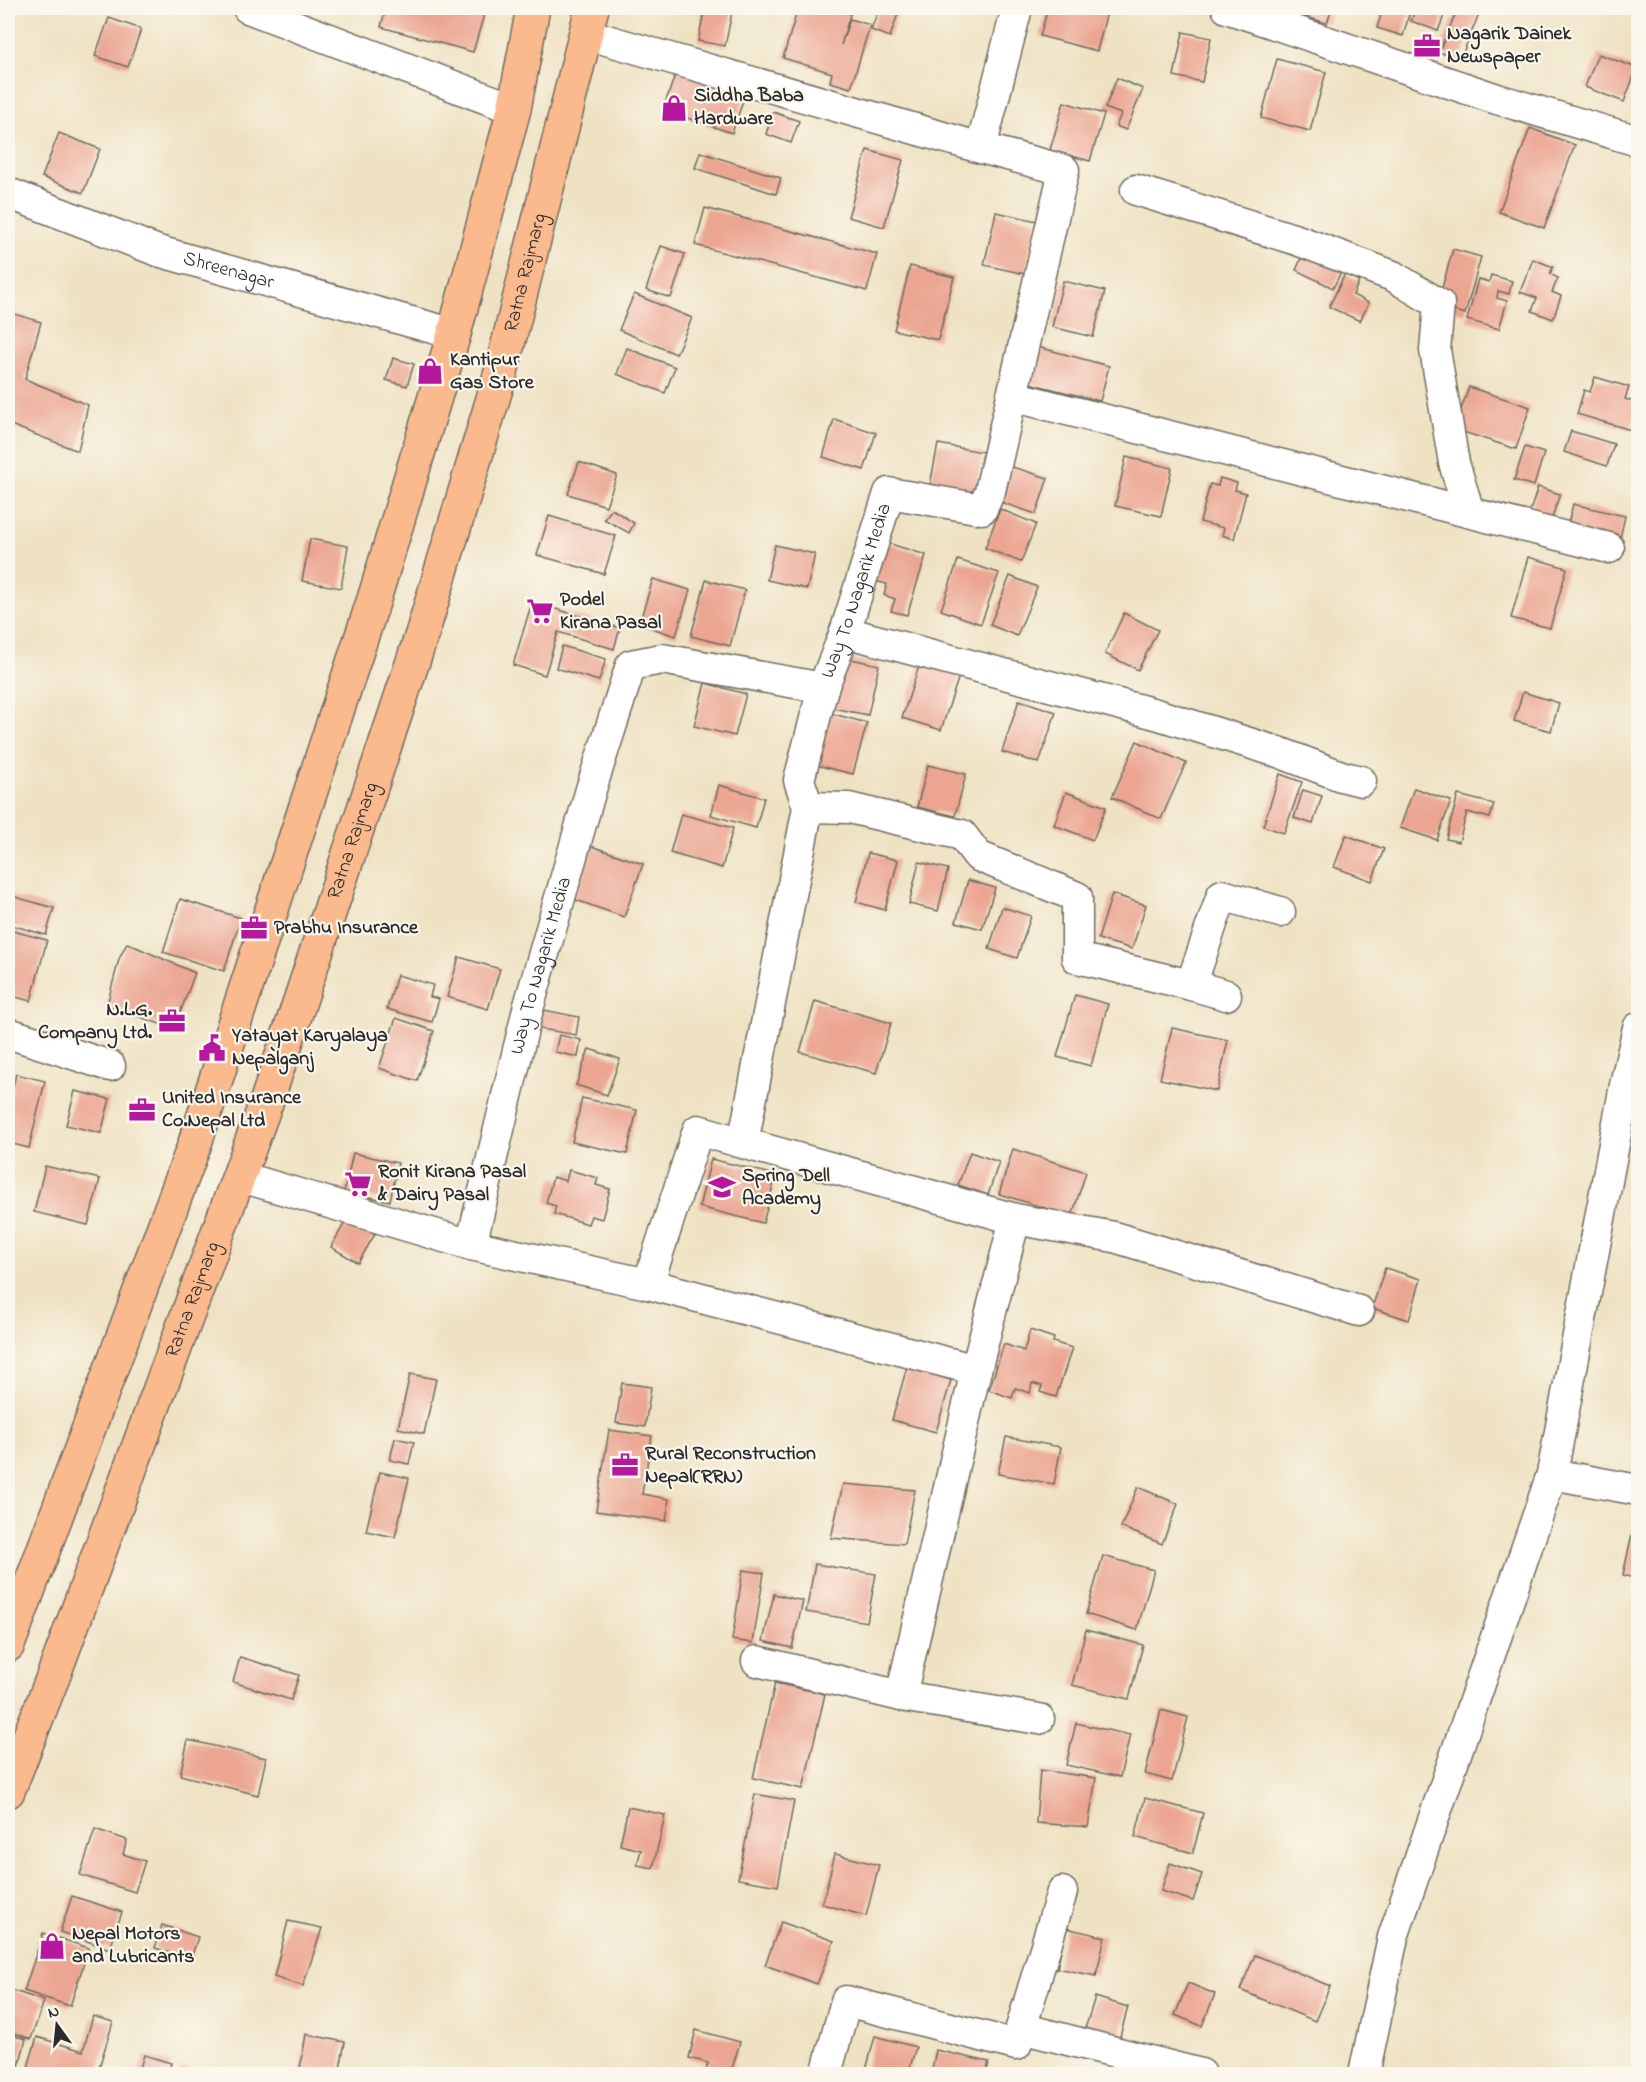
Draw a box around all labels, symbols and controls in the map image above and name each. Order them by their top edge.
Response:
place label: Nagarik Dainek Newspaper [1447,20,1573,72]
office icon: Nagarik Dainek Newspaper [1412,31,1442,61]
place label: Siddha Baba Hardware [694,82,804,134]
shop icon: Siddha Baba Hardware [659,93,689,123]
street label: Ratna Rajmarg [497,210,556,335]
street label: Shreenagar [180,244,278,298]
place label: Kantipur Gas Store [450,346,535,398]
shop icon: Kantipur Gas Store [415,356,445,386]
street label: Way To Nagarik Media [814,500,899,683]
place label: Podel Kirana Pasal [560,586,661,638]
supermarket icon: Podel Kirana Pasal [525,596,555,626]
street label: Ratna Rajmarg [320,779,387,903]
street label: Way To Nagarik Media [503,874,580,1057]
office icon: Prabhu Insurance [239,913,269,943]
place label: Prabhu Insurance [274,914,419,943]
place label: N.L.G. Company Ltd. [38,996,152,1049]
office icon: N.L.G. Company Ltd. [157,1006,187,1036]
place label: Yatayat Karyalaya Nepalganj [231,1022,388,1075]
public building icon: Yatayat Karyalaya Nepalganj [197,1033,227,1063]
place label: United Insurance Co.Nepal Ltd [162,1084,302,1136]
office icon: United Insurance Co.Nepal Ltd [127,1095,157,1125]
place label: Ronit Kirana Pasal & Dairy Pasal [377,1158,526,1211]
place label: Spring Dell Academy [742,1162,830,1215]
supermarket icon: Ronit Kirana Pasal & Dairy Pasal [343,1169,373,1199]
school or university icon: Spring Dell Academy [707,1172,737,1202]
street label: Ratna Rajmarg [158,1238,229,1362]
place label: Rural Reconstruction Nepal(RRN) [645,1440,816,1492]
office icon: Rural Reconstruction Nepal(RRN) [610,1450,640,1480]
place label: Nepal Motors and Lubricants [72,1920,194,1972]
shop icon: Nepal Motors and Lubricants [37,1931,67,1961]
north arrow [27,1995,87,2055]
text: N [45,1999,62,2025]

